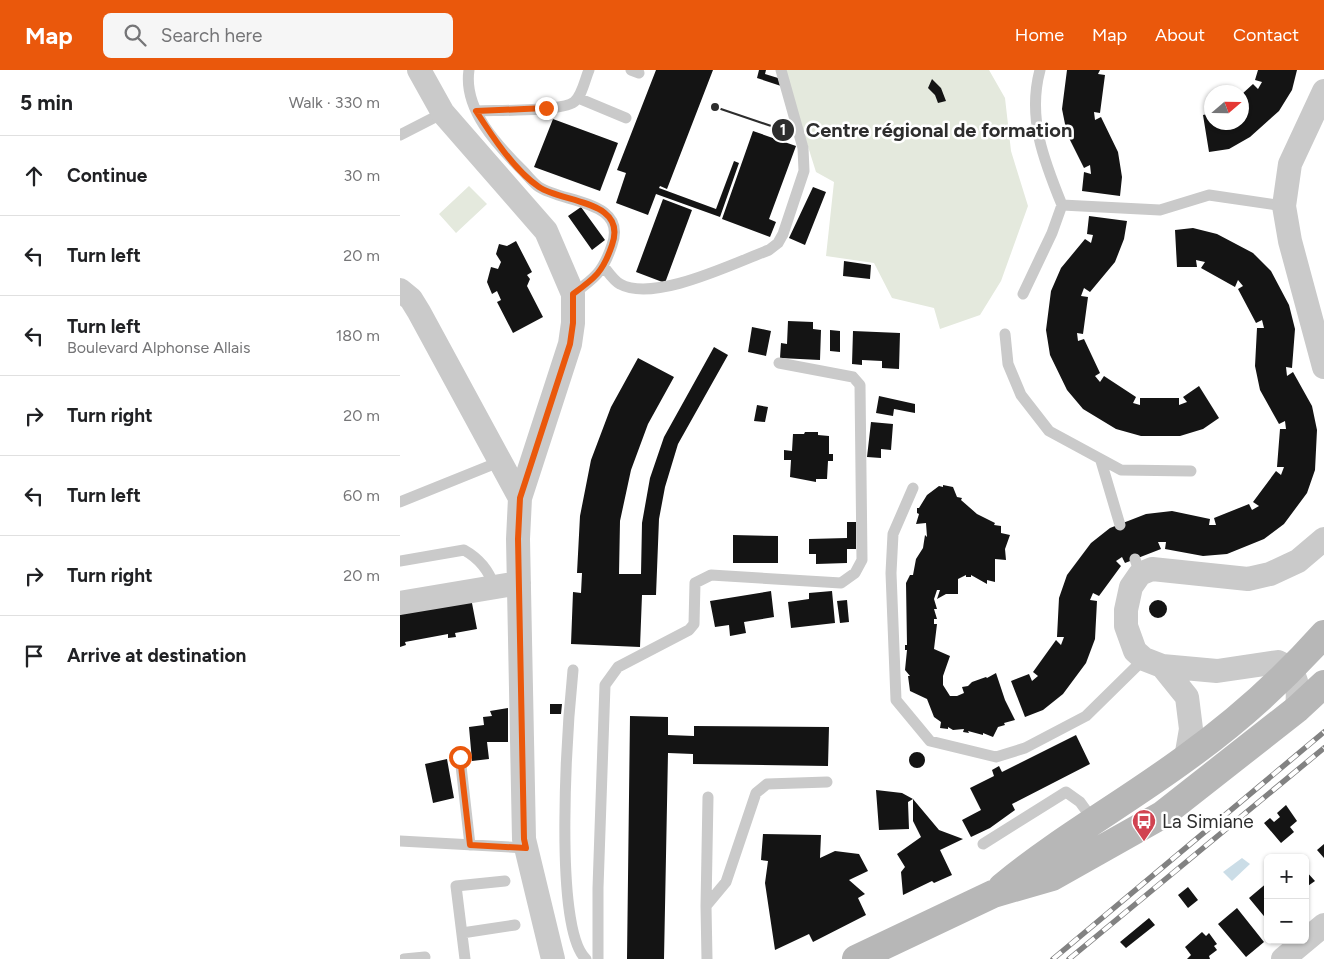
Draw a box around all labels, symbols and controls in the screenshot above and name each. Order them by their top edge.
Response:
search box [103,13,453,58]
text: Map [25,21,73,50]
icon: search [121,21,149,49]
text: Search here [161,24,262,47]
text: Home [1015,24,1064,46]
text: Map [1092,24,1127,46]
text: About [1155,24,1205,46]
text: Contact [1233,24,1299,46]
north arrow [1204,85,1249,130]
text: 5 min [20,90,73,115]
text: Walk · 330 m [289,93,380,112]
route end [535,97,558,120]
callout: Centre régional de formation [771,112,1082,147]
text: Centre régional de formation [806,118,1072,142]
text: 1 [780,121,786,139]
icon: ahead [20,162,48,190]
text: Continue [67,164,147,187]
text: 30 m [343,166,380,185]
icon: left [20,242,48,270]
text: Turn left [67,244,141,267]
text: 20 m [343,246,380,265]
text: Turn left [67,315,141,338]
icon: left [20,322,48,350]
text: 180 m [336,326,380,345]
text: Boulevard Alphonse Allais [67,338,250,357]
icon: right [20,402,48,430]
text: Turn right [67,404,153,427]
text: 20 m [343,406,380,425]
icon: left [20,482,48,510]
text: Turn left [67,484,141,507]
text: 60 m [343,486,380,505]
icon: right [20,562,48,590]
text: Turn right [67,564,153,587]
text: 20 m [343,566,380,585]
icon: arrive [20,642,48,670]
text: Arrive at destination [67,644,246,667]
route start [449,746,472,769]
bus stop icon: La Simiane [1131,808,1157,842]
place label: La Simiane [1162,810,1254,833]
map controls [1264,854,1309,944]
button: + [1264,854,1309,899]
button: − [1264,899,1309,944]

